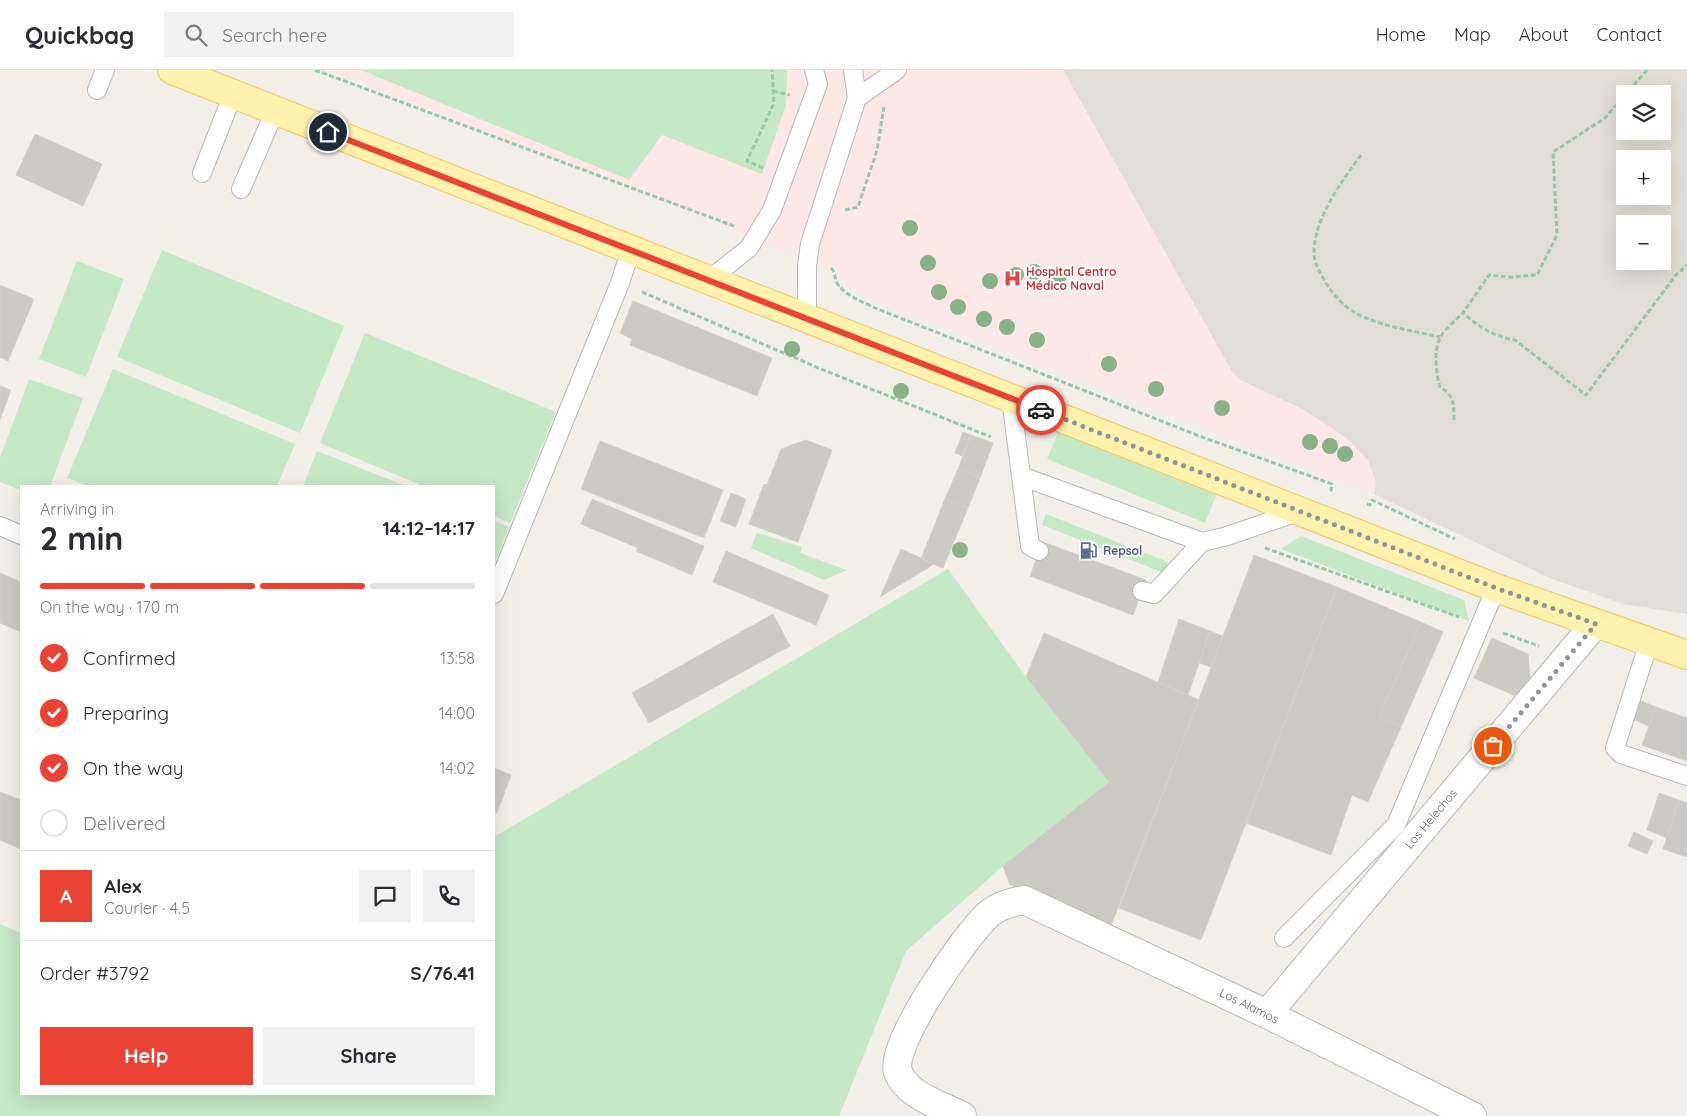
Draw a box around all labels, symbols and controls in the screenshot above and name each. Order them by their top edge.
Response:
search box [164,12,514,57]
text: Quickbag [25,20,134,50]
icon: search [182,21,210,49]
text: Search here [222,23,327,47]
text: Home [1376,23,1426,46]
text: Map [1454,23,1491,46]
text: About [1519,23,1569,46]
text: Contact [1597,23,1662,46]
map controls [1616,85,1671,270]
button: layers [1616,85,1671,140]
pin [307,111,349,153]
icon: home [314,118,342,146]
button: + [1616,150,1671,205]
button: − [1616,215,1671,270]
place label: Hospital Centro Médico Naval [1026,264,1117,293]
hospital icon: Hospital Centro Médico Naval [1002,269,1022,289]
courier [1016,385,1066,435]
icon: car [1027,396,1055,424]
text: Arriving in [40,499,114,519]
text: 14:12–14:17 [382,516,475,540]
text: 2 min [40,518,123,558]
fuel station icon: Repsol [1079,541,1099,561]
place label: Repsol [1103,543,1142,558]
text: On the way · 170 m [40,597,179,617]
icon: check [40,644,68,672]
text: Confirmed [83,646,176,670]
text: 13:58 [440,648,475,668]
icon: check [40,699,68,727]
text: Preparing [83,701,169,725]
text: 14:00 [439,703,475,723]
pin [1472,725,1514,767]
icon: bag [1479,732,1507,760]
icon: check [40,754,68,782]
text: On the way [83,756,184,780]
text: 14:02 [440,758,475,778]
street label: Los Helechos [1401,786,1460,852]
text: Delivered [83,811,166,835]
button: chat [359,870,411,922]
button: phone [423,870,475,922]
text: Alex [104,874,142,898]
text: A [60,884,72,908]
text: Courier · 4.5 [104,898,190,918]
text: Order #3792 [40,961,149,985]
text: S/76.41 [410,961,475,985]
street label: Los Alamos [1217,985,1282,1027]
button: Help [40,1027,253,1085]
button: Share [263,1027,475,1085]

